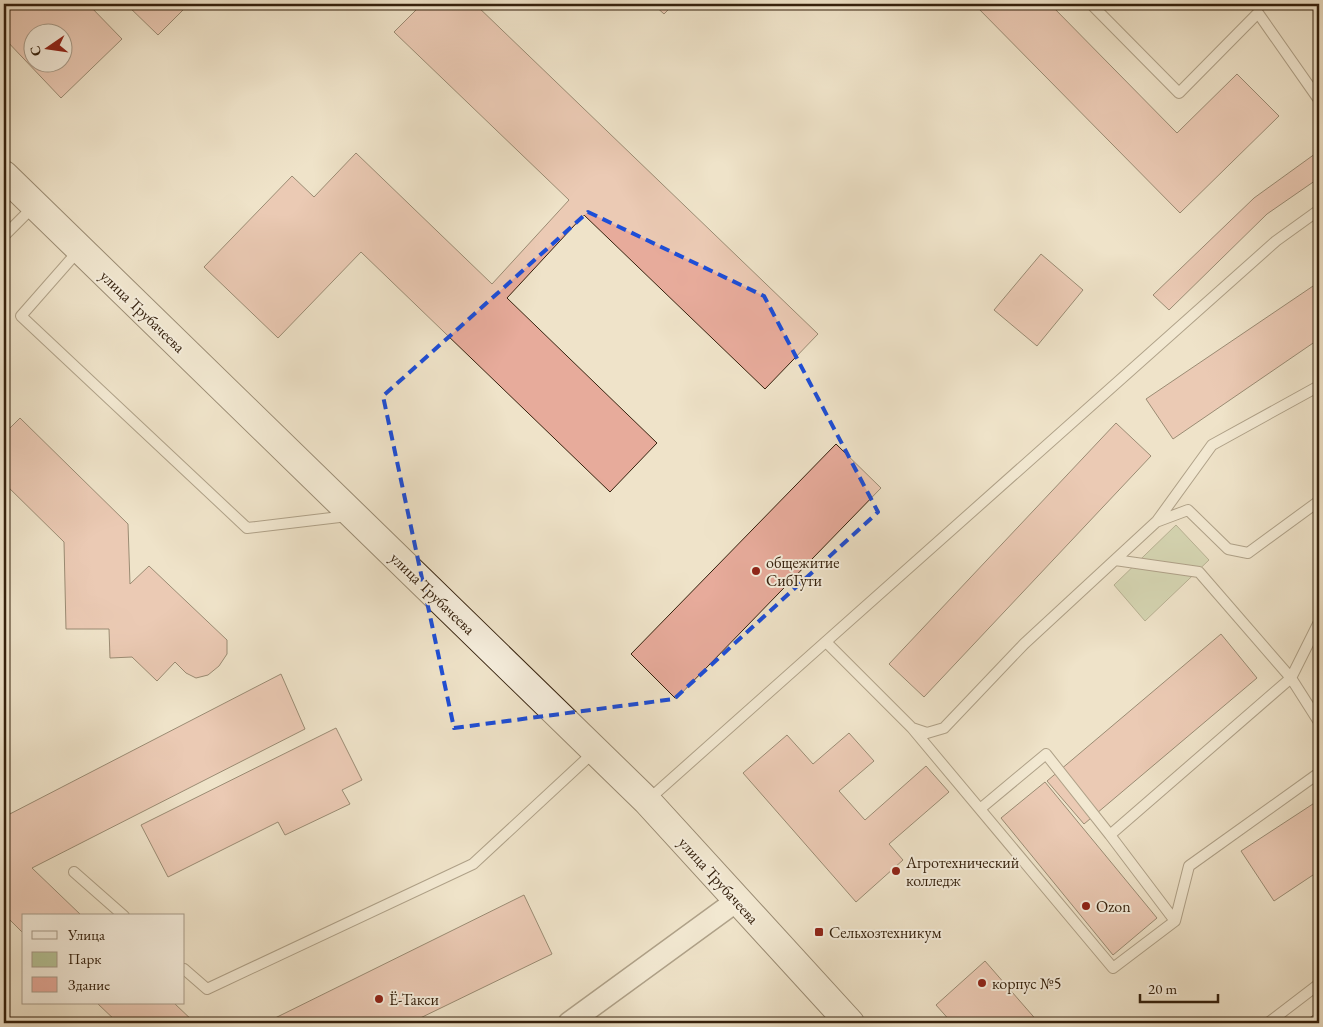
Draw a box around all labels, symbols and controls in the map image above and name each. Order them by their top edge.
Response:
north arrow [22,22,72,72]
text: С [25,44,45,58]
street label: улица Трубачеева [96,265,190,358]
street label: улица Трубачеева [386,547,480,640]
place label: общежитие СибГути [766,552,839,591]
marker: общежитие СибГути [750,565,762,577]
street label: улица Трубачеева [674,832,764,929]
place label: Агротехнический колледж [905,852,1020,891]
marker: Агротехнический колледж [890,865,902,877]
place label: Ozon [1096,896,1131,917]
marker: Ozon [1080,900,1092,912]
legend [22,914,185,1004]
place label: Сельхозтехникум [829,922,941,943]
text: Улица [67,925,105,944]
marker: Сельхозтехникум [813,926,825,938]
text: Парк [68,949,101,968]
scale bar [1140,972,1218,1004]
place label: корпус №5 [992,973,1061,994]
text: Здание [68,975,110,994]
marker: корпус №5 [976,977,988,989]
text: 20 m [1148,979,1177,998]
place label: Ё-Такси [389,989,439,1010]
marker: Ё-Такси [373,993,385,1005]

